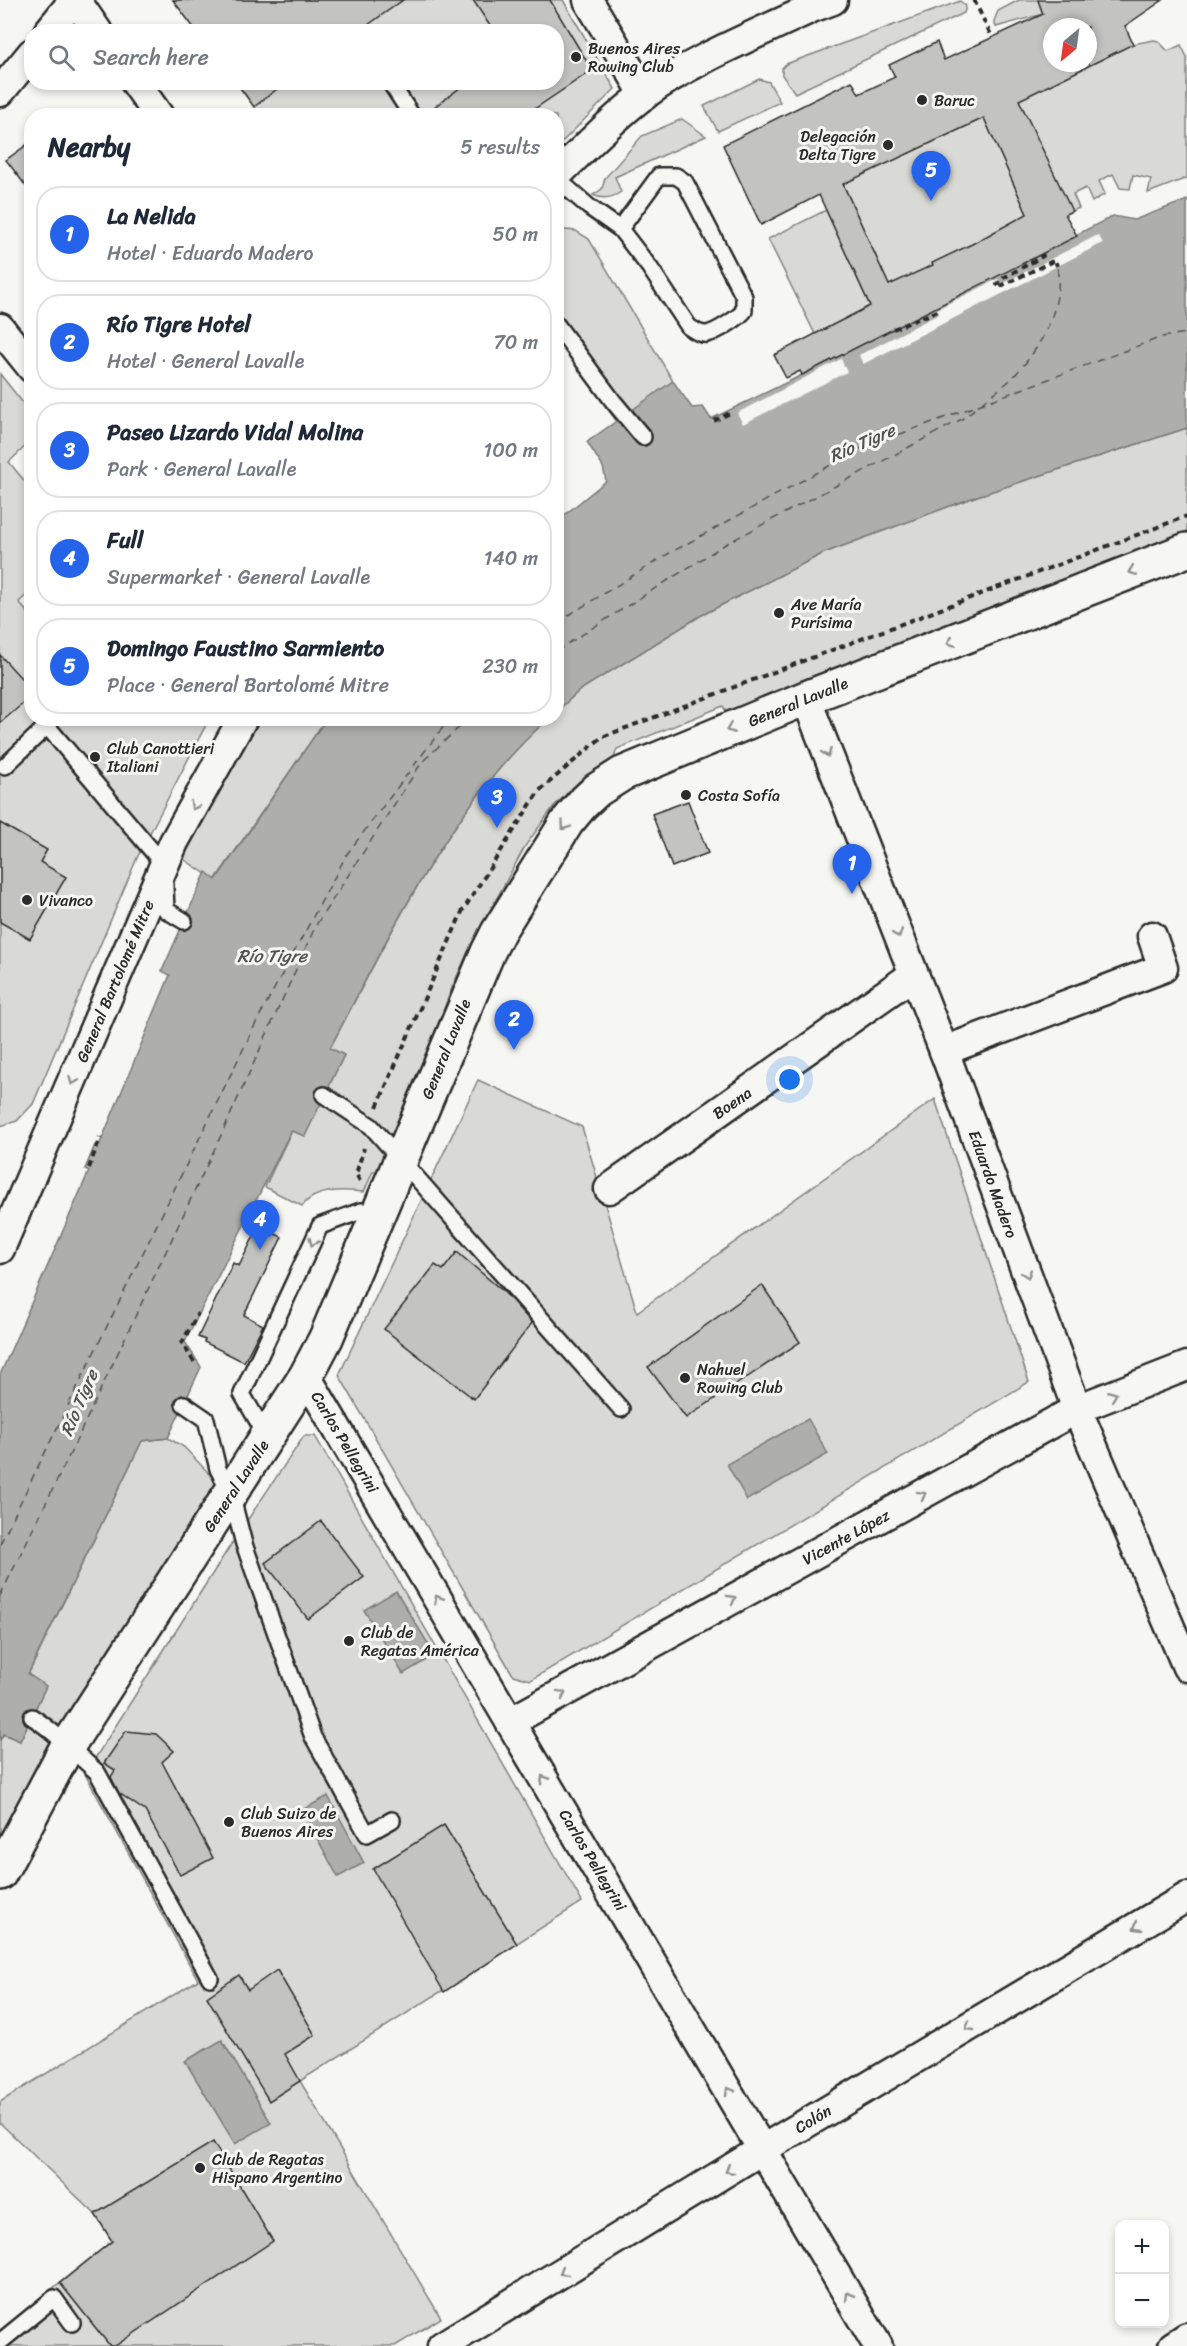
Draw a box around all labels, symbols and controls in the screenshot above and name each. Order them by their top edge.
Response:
north arrow [1043,18,1097,72]
search box [24,24,564,90]
place label: Buenos Aires Rowing Club [588,34,681,81]
text: Search here [93,38,209,77]
icon: search [45,41,78,74]
marker: Buenos Aires Rowing Club [569,50,583,64]
place label: Baruc [934,86,975,115]
marker: Baruc [915,93,929,107]
place label: Delegación Delta Tigre [799,122,876,169]
text: Nearby [48,124,130,170]
text: 5 results [461,130,540,165]
marker: Delegación Delta Tigre [881,138,895,152]
pin: 5 [912,152,950,201]
text: La Nelida [107,197,196,236]
text: 1 [65,217,74,252]
text: 50 m [493,217,538,252]
text: Hotel · Eduardo Madero [107,236,313,271]
text: Río Tigre Hotel [107,305,251,344]
text: 2 [64,325,75,360]
text: 70 m [493,325,538,360]
text: Hotel · General Lavalle [107,344,304,379]
text: Paseo Lizardo Vidal Molina [107,413,363,452]
water label: Río Tigre [824,413,902,472]
text: 3 [64,433,75,468]
text: 100 m [484,433,538,468]
text: Park · General Lavalle [107,452,296,487]
text: Full [107,521,143,560]
text: 4 [63,541,76,576]
text: 140 m [484,541,538,576]
text: Supermarket · General Lavalle [107,560,370,595]
one-way arrow [1128,564,1138,577]
place label: Ave María Purísima [790,590,861,637]
marker: Ave María Purísima [772,606,786,620]
text: Domingo Faustino Sarmiento [107,629,384,668]
one-way arrow [946,635,957,647]
text: 5 [63,649,76,684]
text: 230 m [482,649,538,684]
text: Place · General Bartolomé Mitre [107,668,389,703]
street label: General Lavalle [743,669,853,735]
one-way arrow [726,722,737,734]
place label: Club Canottieri Italiani [106,734,215,781]
one-way arrow [820,747,833,757]
marker: Club Canottieri Italiani [88,750,102,764]
pin: 3 [478,778,516,828]
place label: Costa Sofía [698,781,780,810]
marker: Costa Sofía [679,788,693,802]
one-way arrow [190,800,201,810]
one-way arrow [561,819,572,830]
pin: 1 [832,844,872,894]
place label: Vivanco [39,886,93,915]
marker: Vivanco [20,893,34,907]
street label: General Bartolomé Mitre [68,895,162,1067]
one-way arrow [891,928,903,939]
water label: Río Tigre [237,940,309,972]
street label: General Lavalle [413,994,479,1104]
pin: 2 [494,1000,534,1050]
your location [775,1065,804,1094]
one-way arrow [68,1074,80,1085]
street label: Boena [706,1079,758,1127]
street label: Eduardo Madero [960,1126,1026,1242]
pin: 4 [240,1200,280,1250]
one-way arrow [308,1236,320,1247]
one-way arrow [1020,1267,1032,1278]
place label: Nahuel Rowing Club [697,1355,783,1402]
water label: Río Tigre [51,1363,108,1441]
marker: Nahuel Rowing Club [678,1371,692,1385]
street label: Carlos Pellegrini [303,1385,387,1499]
one-way arrow [1106,1390,1117,1402]
street label: General Lavalle [195,1433,277,1538]
one-way arrow [915,1491,926,1502]
street label: Vicente López [797,1501,896,1573]
one-way arrow [434,1595,445,1605]
one-way arrow [726,1595,737,1607]
place label: Club de Regatas América [361,1618,480,1665]
marker: Club de Regatas América [342,1634,356,1648]
one-way arrow [555,1690,566,1701]
one-way arrow [540,1775,552,1785]
place label: Club Suizo de Buenos Aires [241,1799,336,1846]
street label: Carlos Pellegrini [551,1803,635,1917]
marker: Club Suizo de Buenos Aires [222,1815,236,1829]
one-way arrow [1133,1920,1143,1932]
one-way arrow [965,2020,975,2031]
one-way arrow [724,2087,736,2097]
street label: Colón [789,2096,838,2142]
place label: Club de Regatas Hispano Argentino [212,2145,342,2192]
marker: Club de Regatas Hispano Argentino [193,2161,207,2175]
one-way arrow [725,2162,735,2174]
map controls [1115,2220,1169,2328]
button: + [1115,2220,1169,2274]
one-way arrow [559,2264,569,2276]
button: − [1115,2274,1169,2328]
one-way arrow [844,2291,856,2302]

